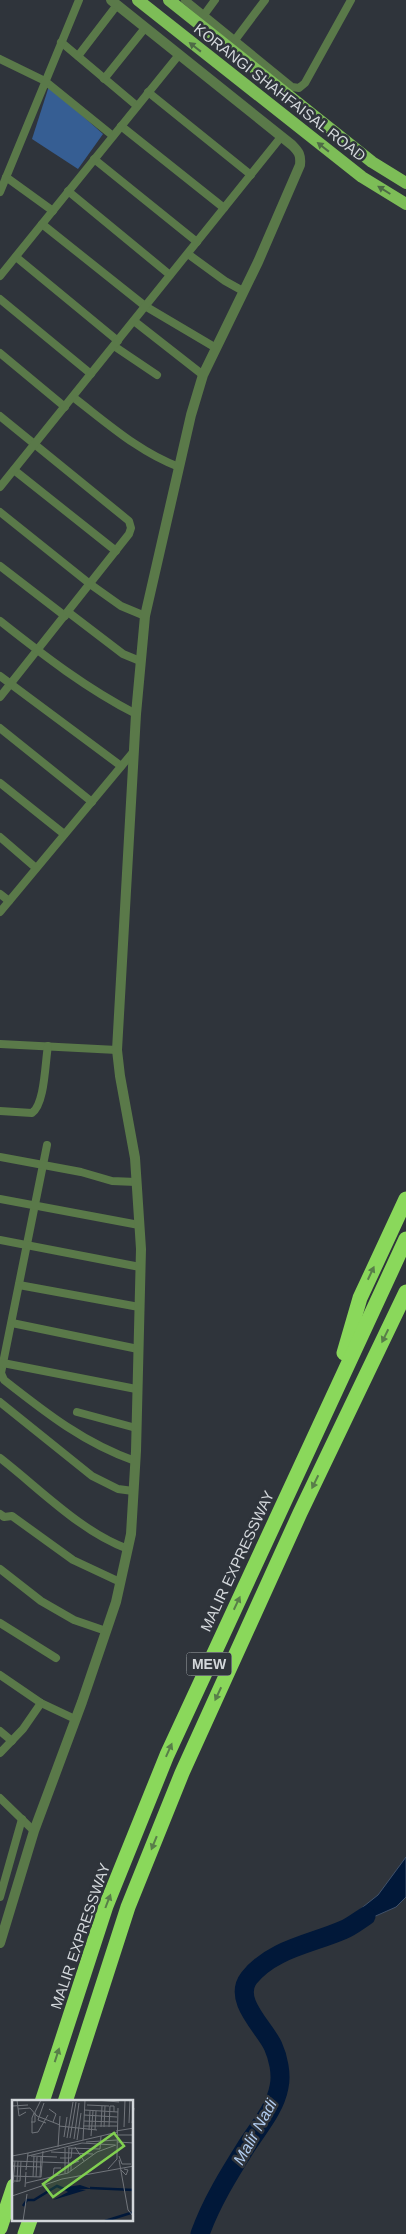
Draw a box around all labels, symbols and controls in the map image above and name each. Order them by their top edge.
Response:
street label: KORANGI SHAHFAISAL ROAD [191,20,369,164]
one-way arrow [189,41,202,52]
one-way arrow [317,141,330,152]
one-way arrow [377,186,391,195]
one-way arrow [367,1266,375,1280]
one-way arrow [381,1329,389,1343]
one-way arrow [311,1475,319,1489]
street label: MALIR EXPRESSWAY [197,1488,277,1634]
one-way arrow [234,1596,242,1610]
road number: MEW [186,1652,232,1676]
one-way arrow [213,1687,221,1701]
one-way arrow [166,1743,174,1757]
one-way arrow [149,1836,157,1850]
street label: MALIR EXPRESSWAY [47,1861,113,2011]
one-way arrow [105,1894,113,1908]
one-way arrow [54,2048,61,2063]
water label: Malir Nadi [230,2096,280,2168]
inset map [12,2100,134,2222]

